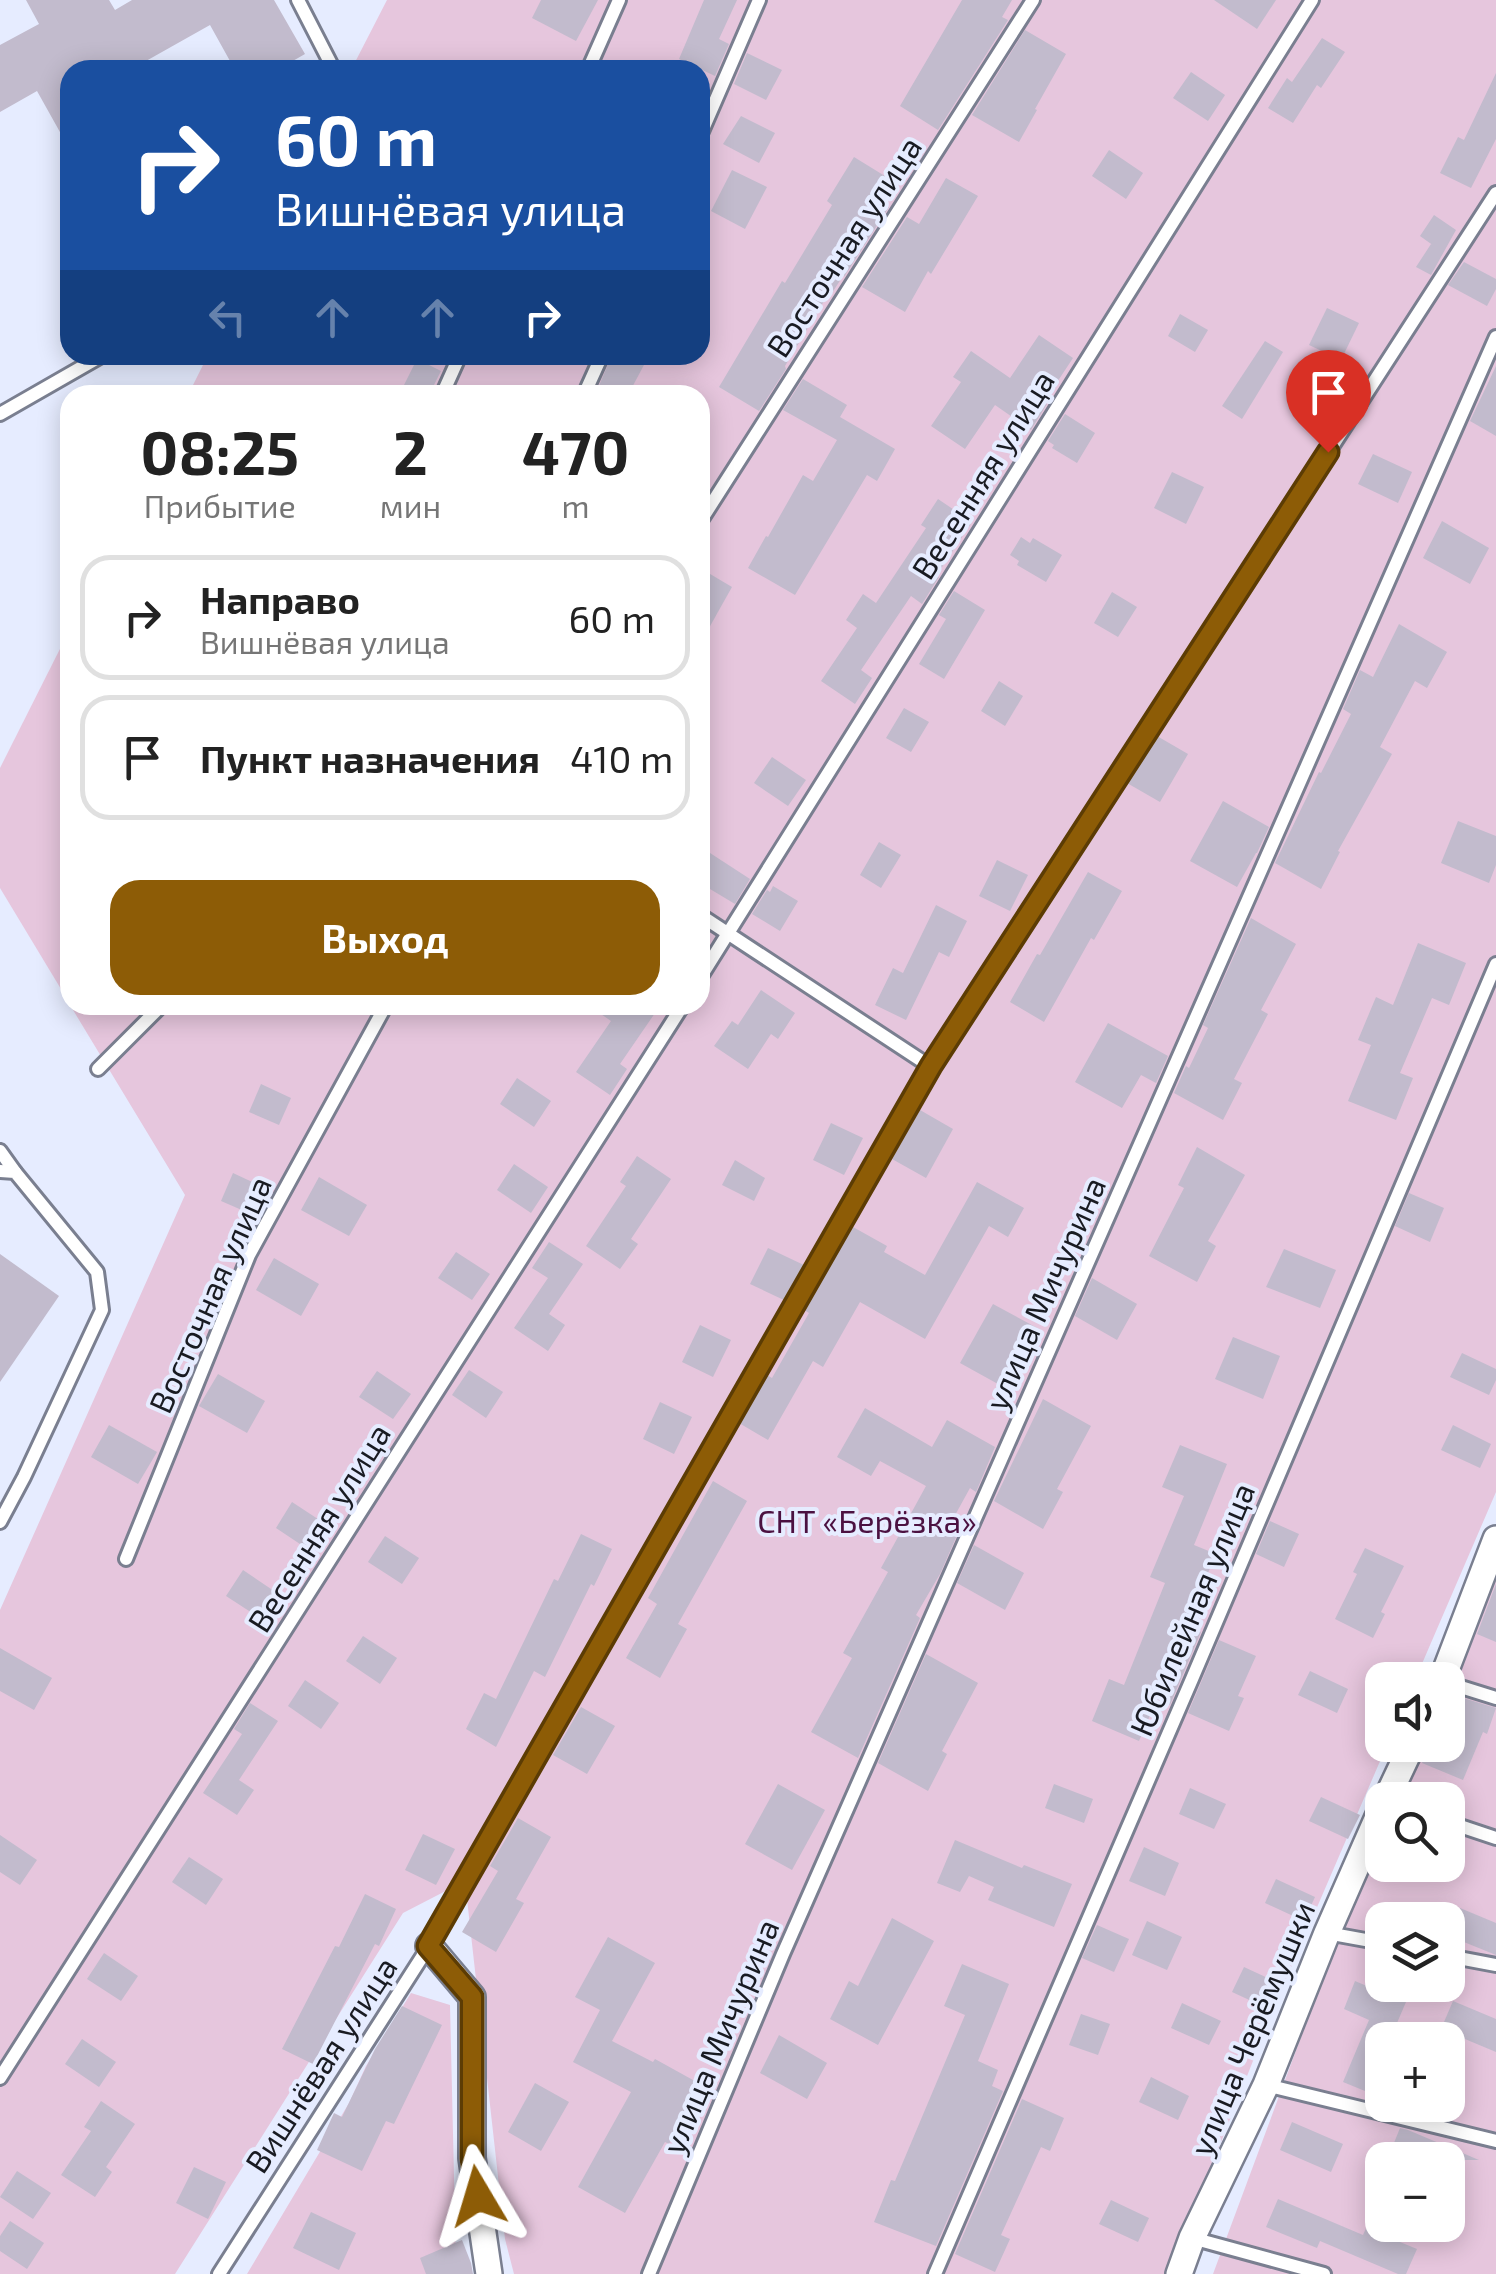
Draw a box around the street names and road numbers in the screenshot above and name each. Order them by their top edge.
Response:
street label: Восточная улица [758,129,929,364]
street label: Весенняя улица [903,363,1062,586]
street label: Восточная улица [140,1170,279,1419]
street label: улица Мичурина [976,1171,1113,1416]
street label: Весенняя улица [239,1416,398,1639]
street label: Юбилейная улица [1121,1477,1262,1742]
street label: улица Черёмушки [1180,1895,1323,2161]
street label: улица Мичурина [652,1913,786,2159]
street label: Вишнёвая улица [236,1949,405,2180]

